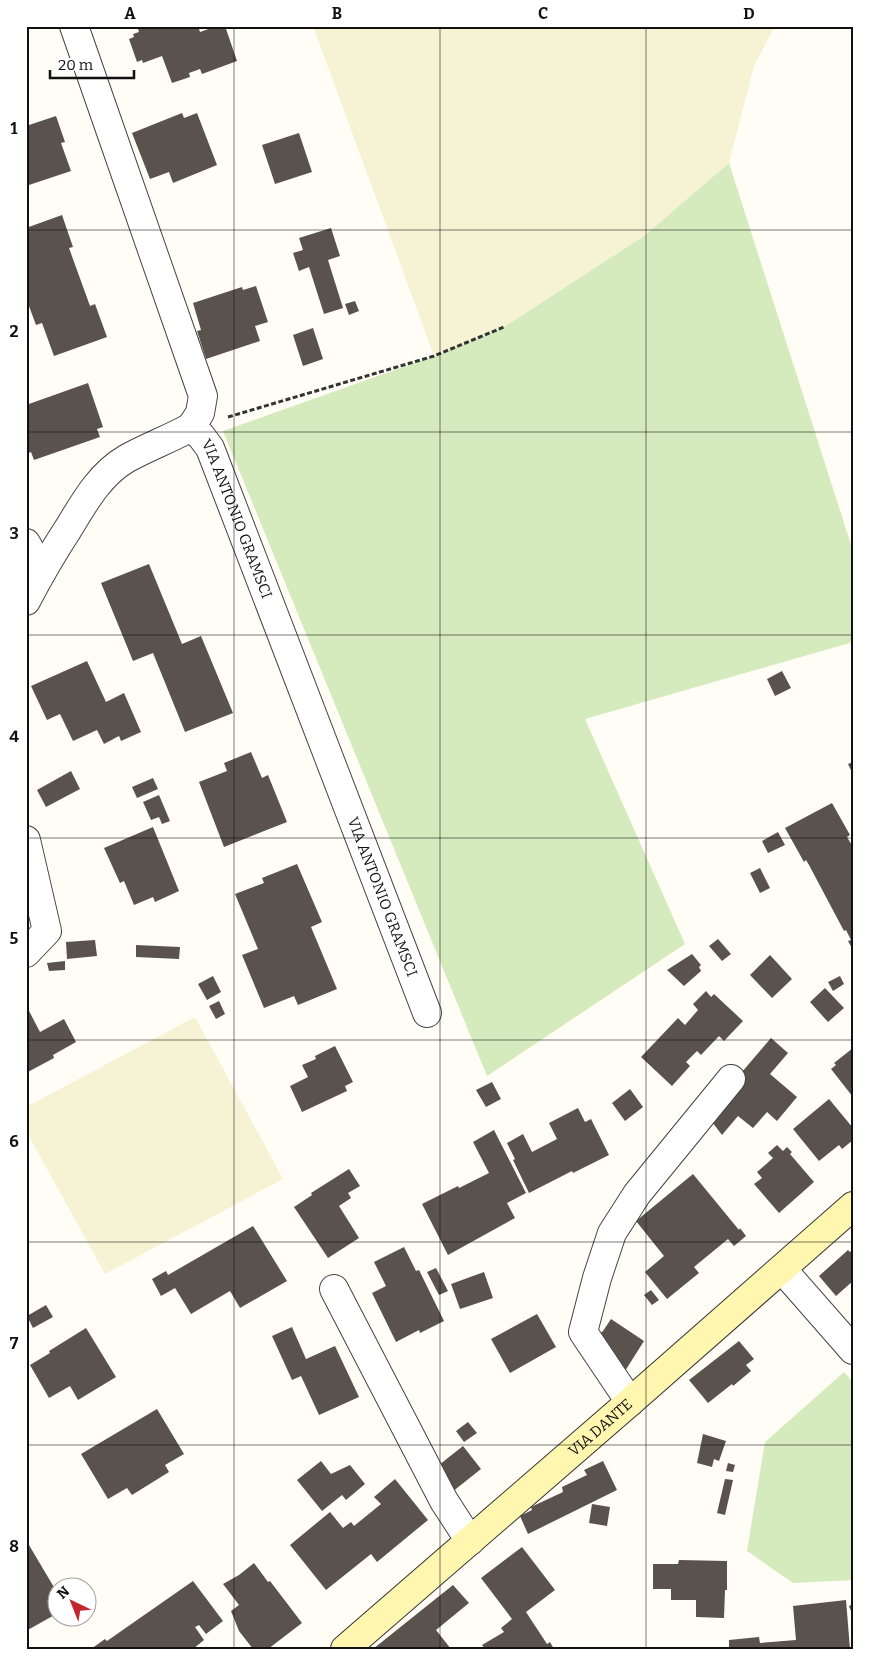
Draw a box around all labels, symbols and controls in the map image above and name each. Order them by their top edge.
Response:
text: A [124,4,136,23]
text: B [332,4,342,23]
text: C [538,4,548,23]
text: D [743,4,755,23]
scale bar [50,48,134,80]
text: 20 m [58,56,94,74]
text: 1 [11,119,18,138]
text: 2 [9,322,19,341]
street label: VIA ANTONIO GRAMSCI [198,436,276,601]
text: 3 [9,524,19,543]
text: 4 [9,727,19,746]
street label: VIA ANTONIO GRAMSCI [344,815,421,979]
text: 5 [10,929,19,948]
text: 6 [9,1132,19,1151]
text: 7 [10,1334,19,1353]
street label: VIA DANTE [565,1395,636,1460]
text: 8 [9,1537,19,1556]
north arrow [48,1578,98,1628]
text: N [54,1583,73,1603]

